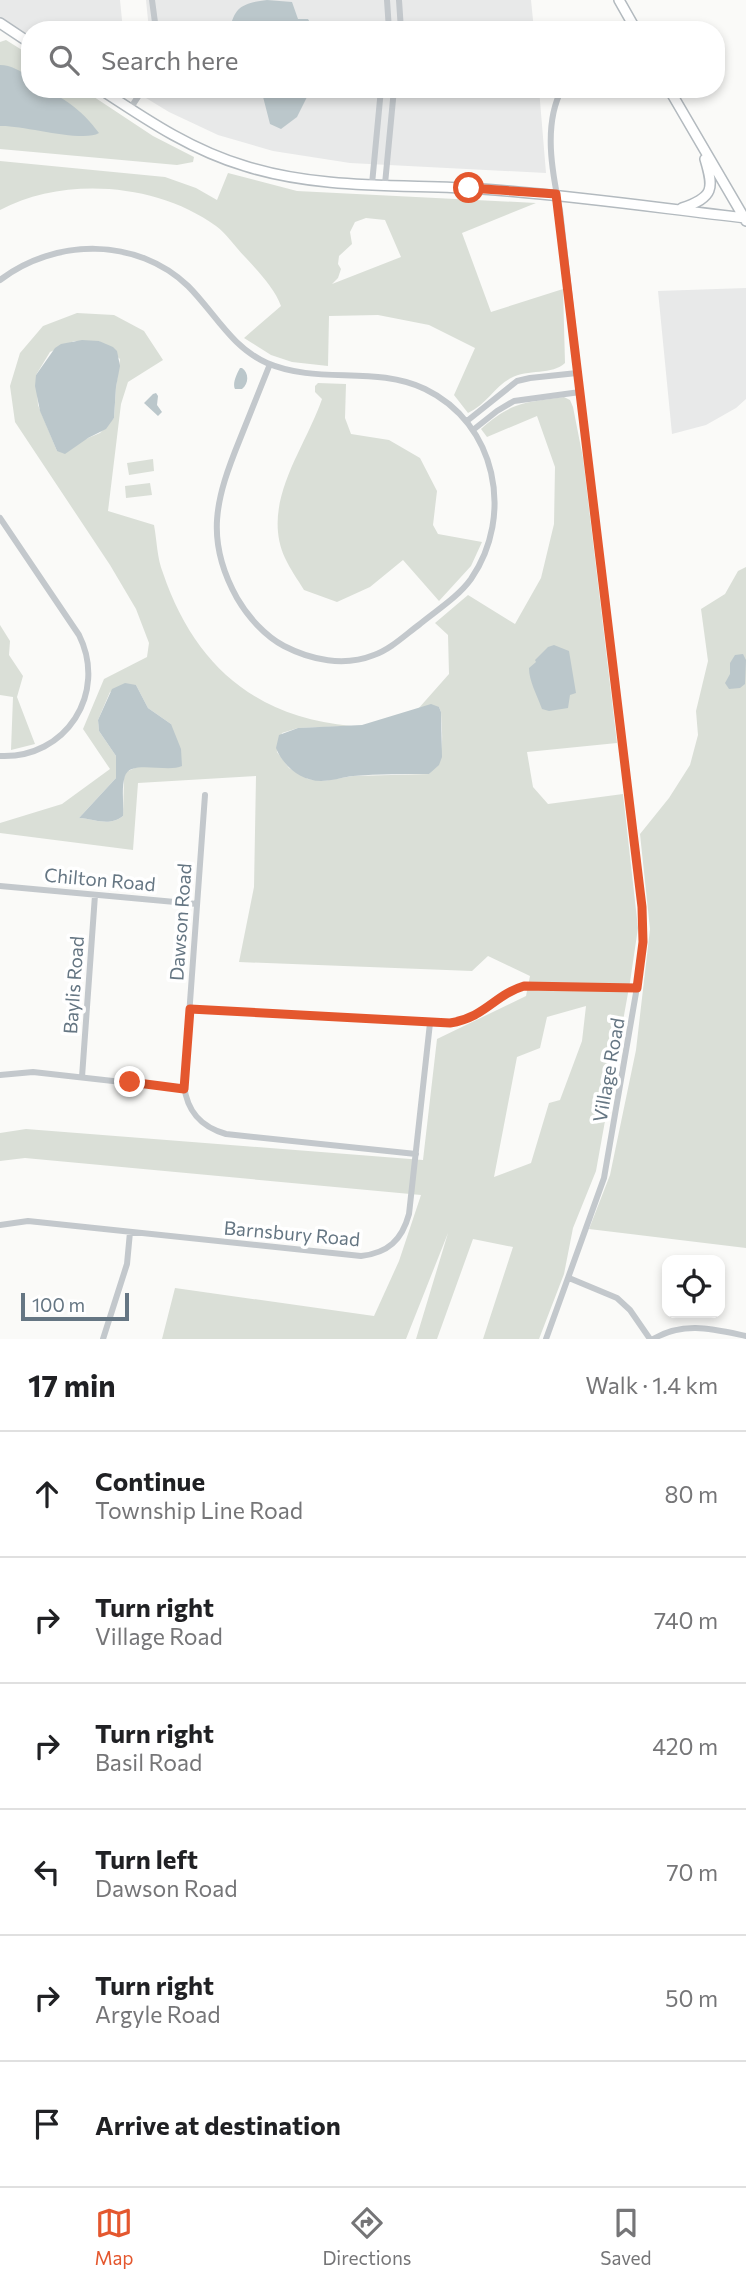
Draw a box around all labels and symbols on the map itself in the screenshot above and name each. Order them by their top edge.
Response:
route start [453,172,484,203]
street label: Dawson Road [164,862,196,982]
street label: Chilton Road [43,863,157,895]
street label: Baylis Road [58,935,88,1035]
street label: Village Road [588,1016,628,1124]
route end [114,1066,145,1097]
street label: Barnsbury Road [223,1216,361,1250]
scale bar [21,1290,130,1322]

